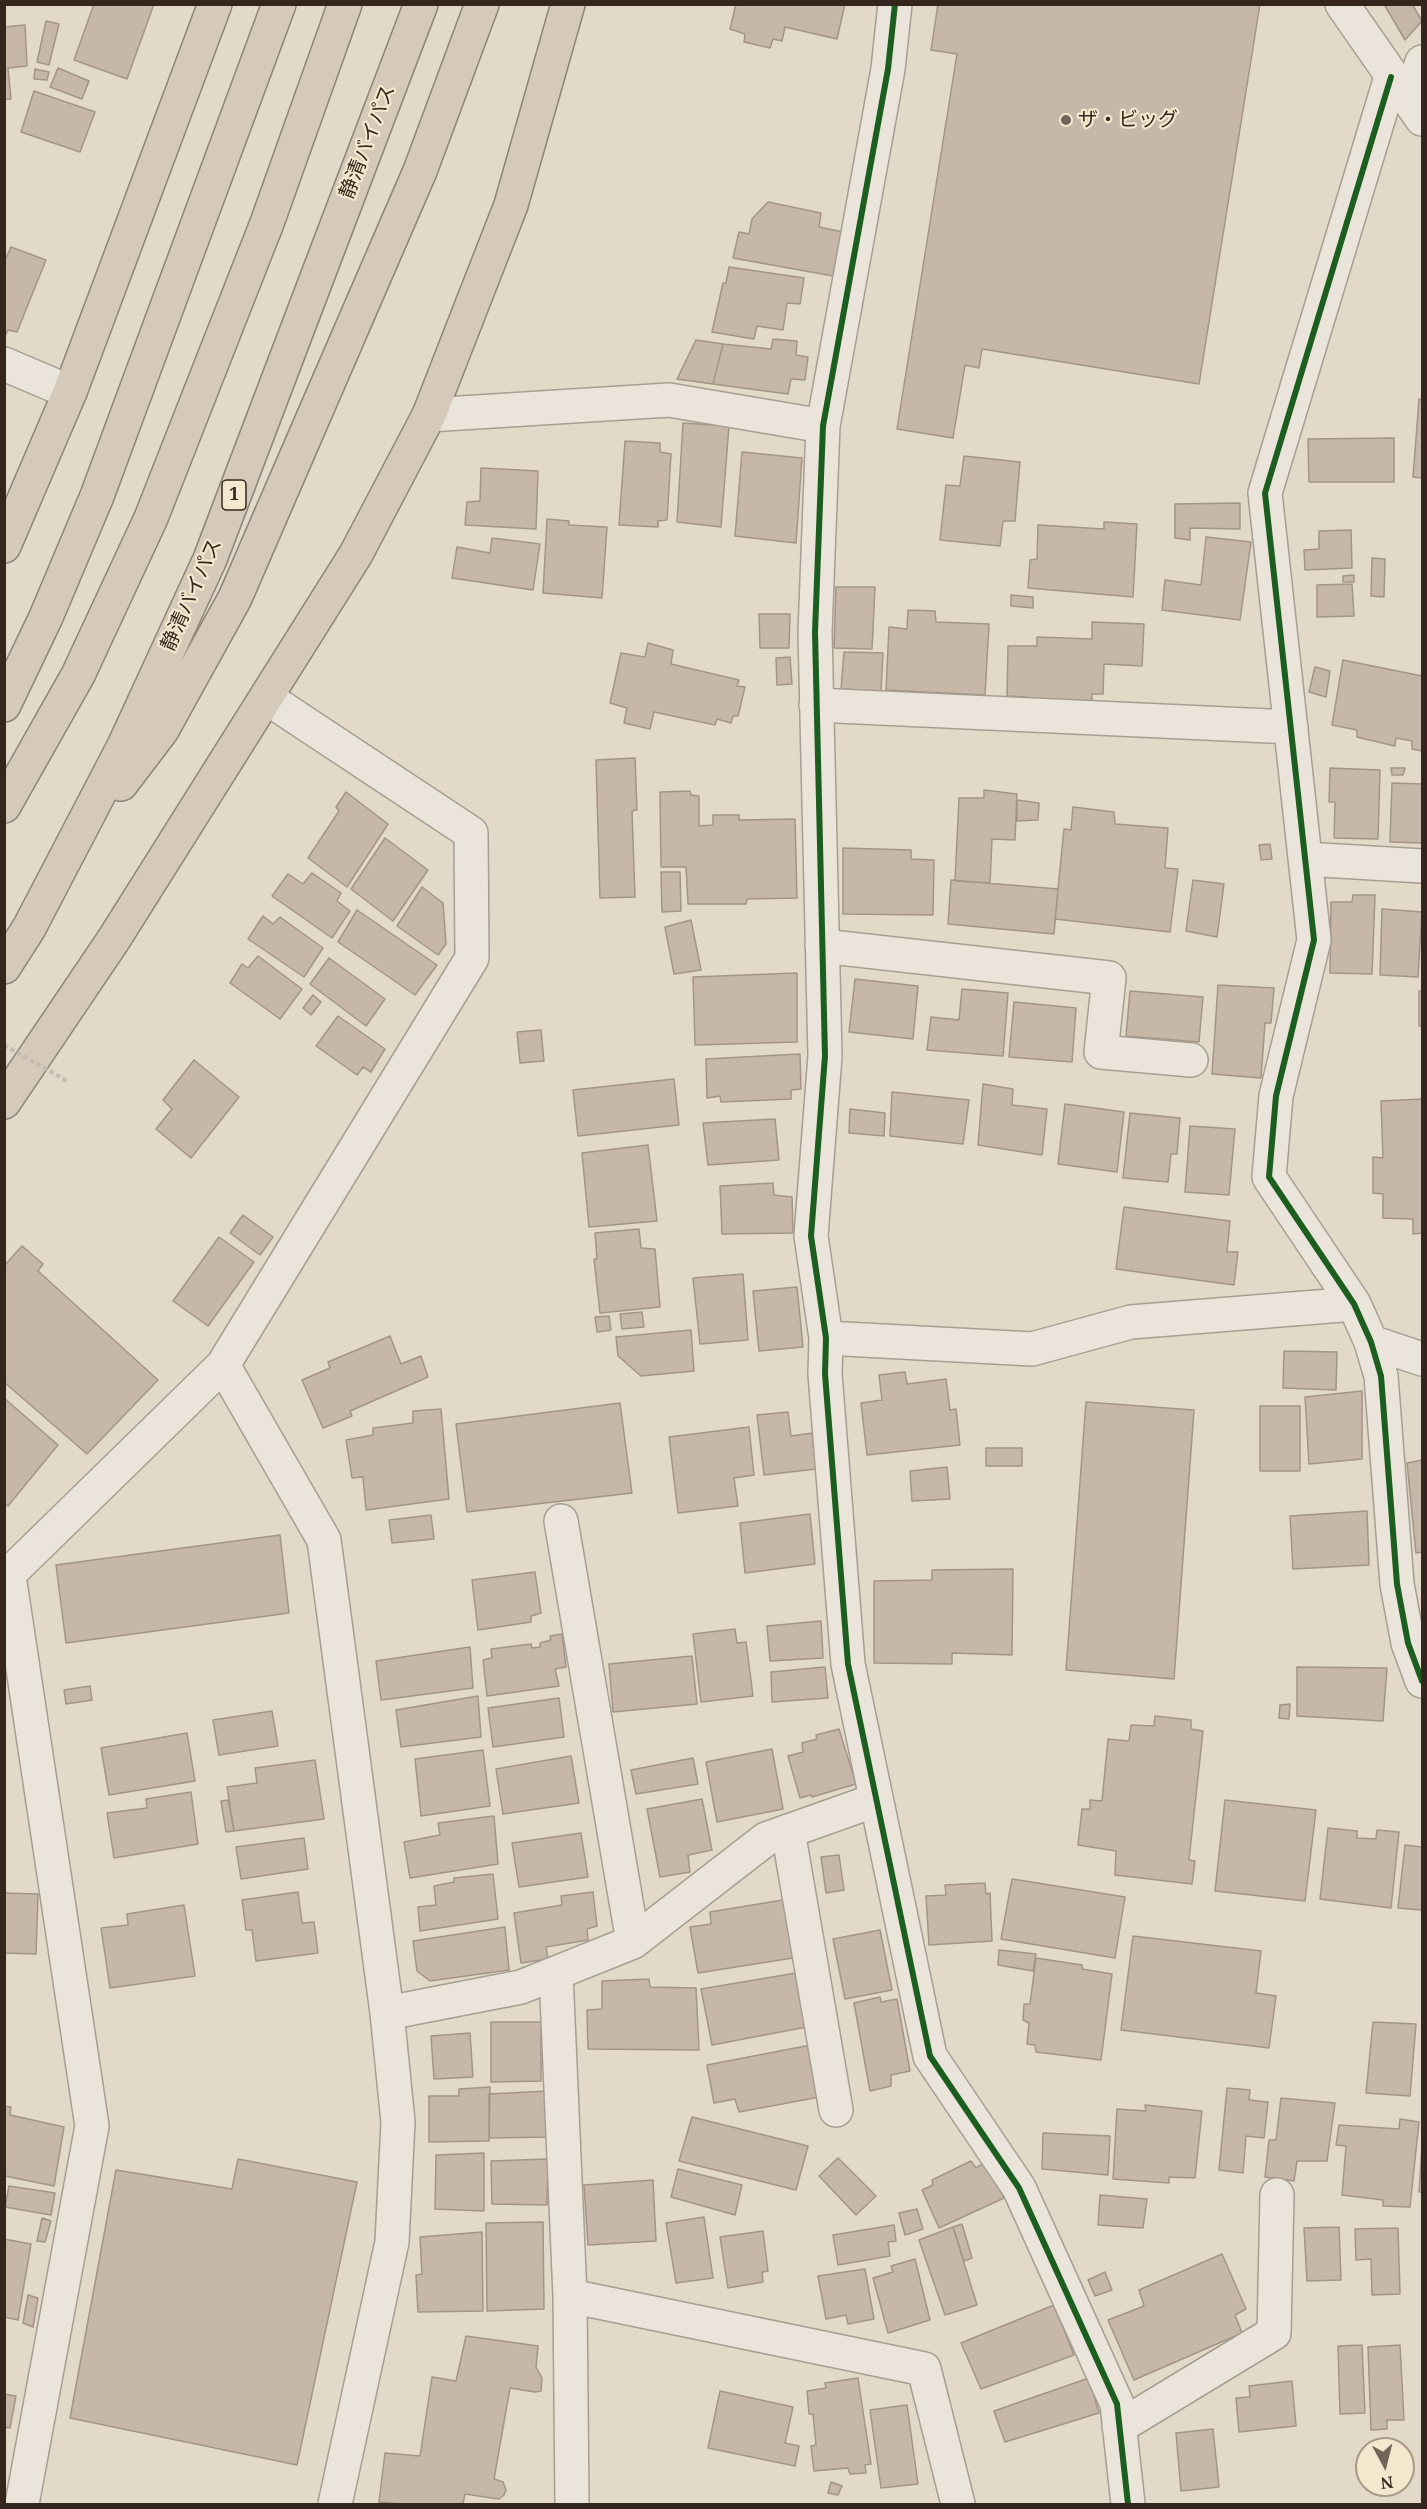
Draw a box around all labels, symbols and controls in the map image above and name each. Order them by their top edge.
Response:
street label: 静清バイパス [335,82,401,202]
place label: ザ・ビッグ [1078,108,1178,132]
marker: ザ・ビッグ [1059,113,1073,127]
road number: 1 [222,480,246,510]
street label: 静清バイパス [157,535,227,655]
north arrow [1355,2437,1415,2497]
text: N [1379,2471,1395,2495]

